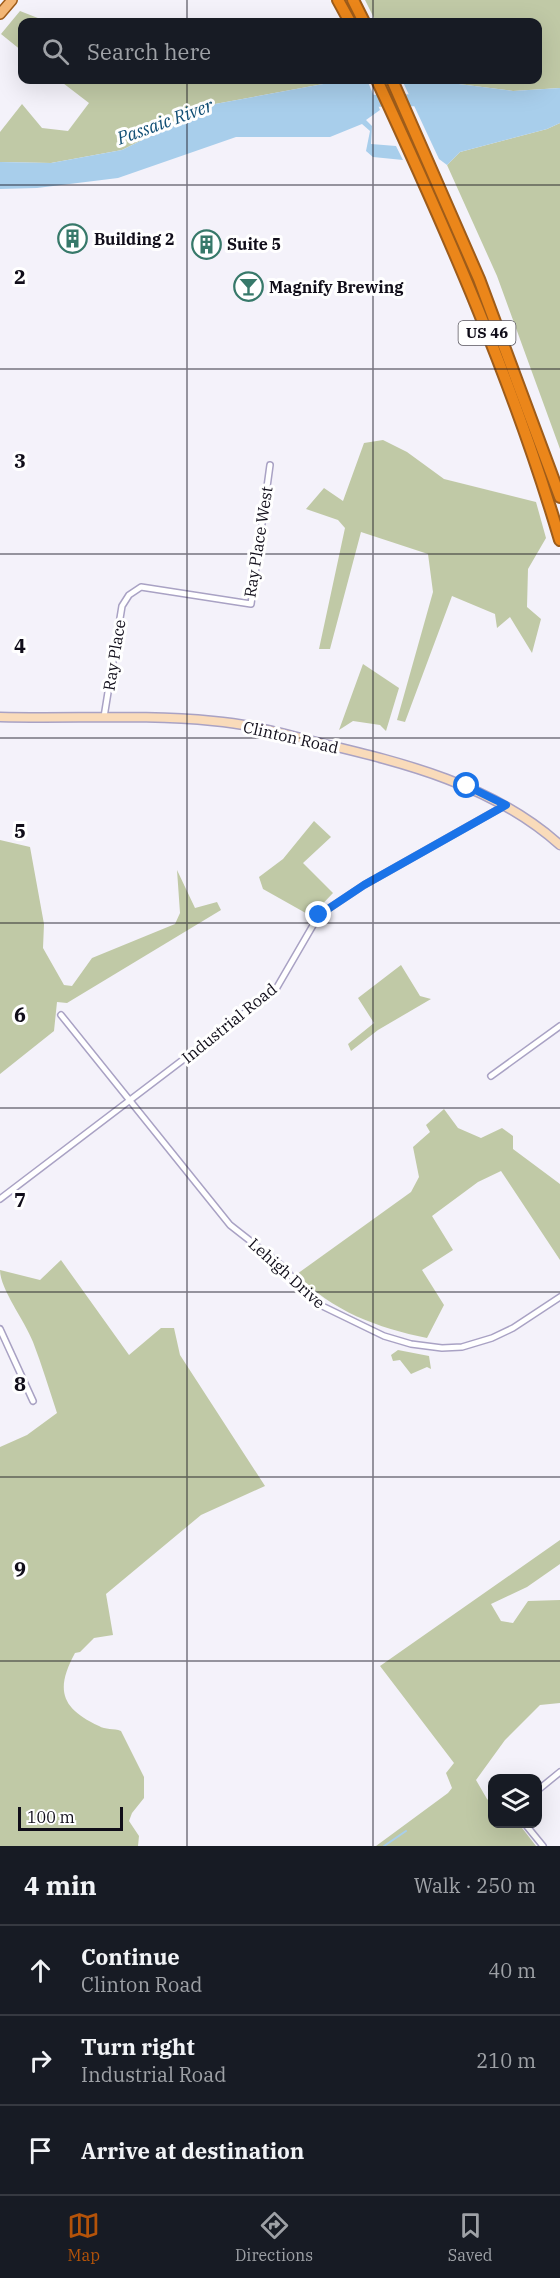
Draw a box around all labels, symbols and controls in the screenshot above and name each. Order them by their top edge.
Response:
search box [18,18,542,84]
icon: search [39,35,72,68]
text: Search here [87,37,211,66]
water label: Passaic River [113,93,217,150]
building icon: Building 2 [57,223,89,255]
building icon: Suite 5 [190,228,222,260]
place label: Building 2 [94,229,175,249]
place label: Suite 5 [227,234,281,254]
text: 2 [14,263,26,290]
bar icon: Magnify Brewing [232,271,264,303]
place label: Magnify Brewing [269,277,404,297]
road number: US 46 [458,321,516,345]
text: 3 [14,447,26,474]
street label: Ray Place West [239,485,277,599]
street label: Ray Place [99,618,129,692]
text: 4 [14,632,26,659]
street label: Clinton Road [241,716,341,758]
route start [453,772,479,798]
text: 5 [14,817,26,844]
route end [305,901,331,927]
street label: Industrial Road [178,978,281,1067]
text: 6 [14,1001,26,1028]
text: 7 [14,1186,26,1213]
street label: Lehigh Drive [245,1233,329,1313]
text: 8 [14,1370,26,1397]
text: 9 [14,1555,26,1582]
map controls [488,1774,542,1828]
button: layers [488,1774,542,1828]
scale bar [18,1804,123,1832]
text: 100 m [27,1807,75,1827]
text: 4 min [24,1868,97,1902]
text: Walk · 250 m [414,1872,536,1899]
text: Continue [81,1942,180,1971]
icon: ahead [24,1954,57,1987]
text: 40 m [488,1957,536,1984]
text: Clinton Road [81,1971,203,1998]
text: Turn right [81,2032,195,2061]
icon: right [24,2044,57,2077]
text: 210 m [476,2047,536,2074]
text: Industrial Road [81,2061,226,2088]
icon: arrive [24,2134,57,2167]
text: Arrive at destination [81,2136,304,2165]
tab: Map [67,2209,100,2265]
tab: Directions [235,2209,313,2265]
tab: Saved [448,2209,493,2265]

